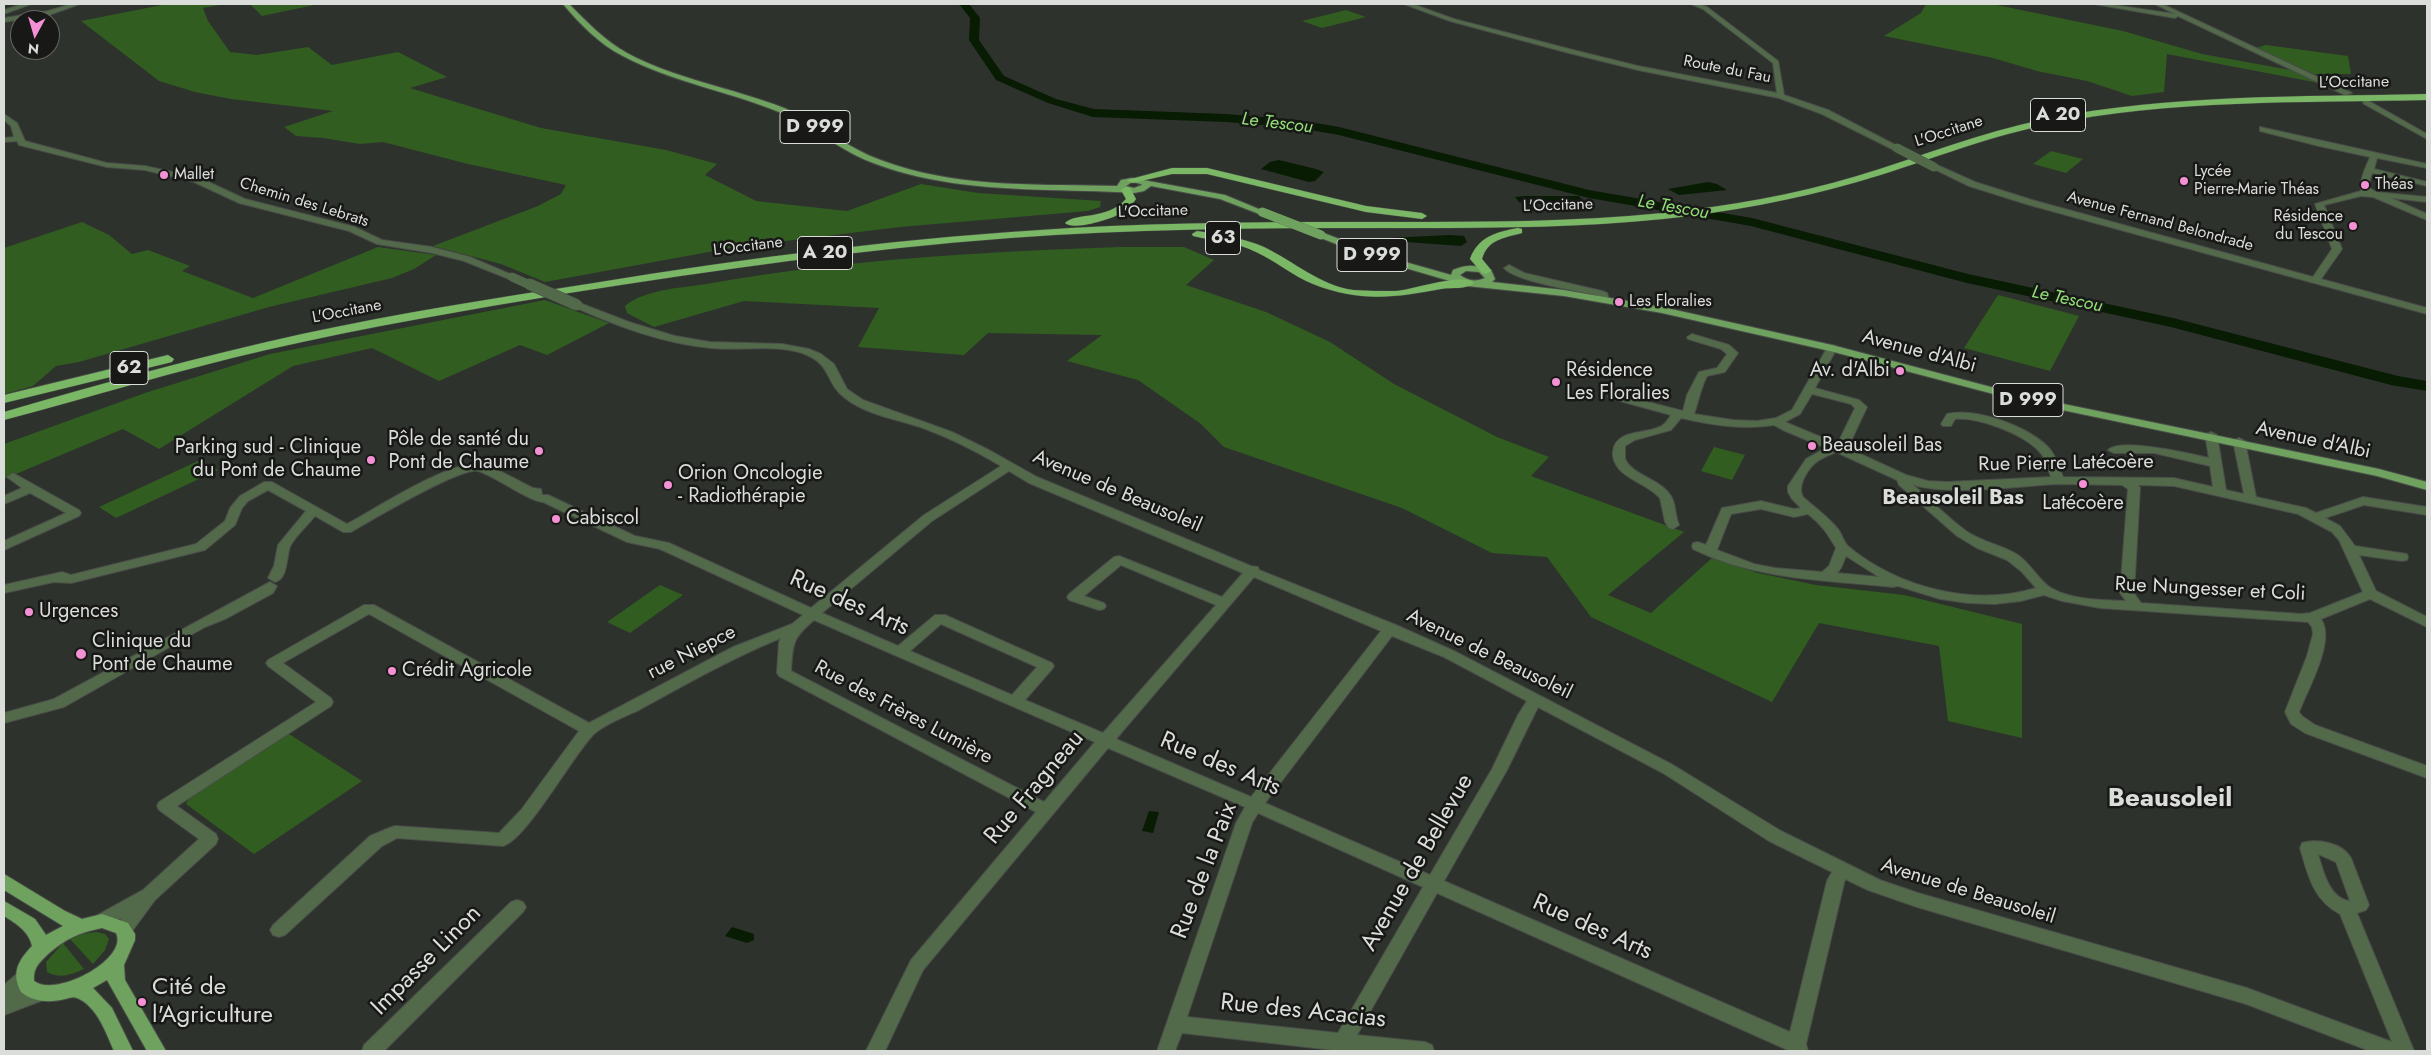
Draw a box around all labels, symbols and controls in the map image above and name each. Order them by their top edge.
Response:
north arrow [10,10,60,60]
text: N [27,38,40,59]
street label: Route du Fau [1682,52,1772,88]
street label: L'Occitane [2319,73,2389,93]
road number: A 20 [2030,98,2086,132]
water label: Le Tescou [1240,109,1314,139]
road number: D 999 [780,110,850,144]
street label: L'Occitane [1913,112,1985,152]
place label: Lycée Pierre-Marie Théas [2194,162,2319,200]
place label: Mallet [174,165,214,185]
marker: Mallet [158,169,170,181]
street label: Chemin des Lebrats [237,174,371,232]
marker: Lycée Pierre-Marie Théas [2178,175,2190,187]
place label: Théas [2375,175,2413,195]
marker: Théas [2359,179,2371,191]
street label: Avenue Fernand Belondrade [2065,188,2255,256]
water label: Le Tescou [1636,191,1710,225]
street label: L'Occitane [1523,195,1593,217]
street label: L'Occitane [1118,201,1188,223]
place label: Résidence du Tescou [2274,207,2343,245]
marker: Résidence du Tescou [2347,220,2359,232]
road number: 63 [1206,222,1240,254]
street label: L'Occitane [712,233,784,261]
road number: A 20 [798,237,852,270]
road number: D 999 [1337,238,1407,272]
water label: Le Tescou [2030,282,2104,318]
place label: Les Floralies [1629,292,1712,312]
street label: L'Occitane [311,296,383,328]
marker: Les Floralies [1613,296,1625,308]
street label: Avenue d'Albi [1859,325,1979,379]
road number: 62 [110,352,148,384]
place label: Résidence Les Floralies [1566,359,1670,406]
place label: Av. d'Albi [1810,359,1890,383]
marker: Av. d'Albi [1894,365,1906,377]
marker: Résidence Les Floralies [1550,376,1562,388]
road number: D 999 [1993,384,2063,416]
street label: Avenue d'Albi [2253,417,2373,465]
place label: Pôle de santé du Pont de Chaume [388,428,529,475]
place label: Beausoleil Bas [1822,434,1942,458]
place label: Parking sud - Clinique du Pont de Chaume [175,436,361,483]
marker: Beausoleil Bas [1806,440,1818,452]
marker: Pôle de santé du Pont de Chaume [533,445,545,457]
street label: Avenue de Beausoleil [1029,446,1205,538]
street label: Rue Pierre Latécoère [1978,450,2154,478]
marker: Parking sud - Clinique du Pont de Chaume [365,454,377,466]
place label: Orion Oncologie - Radiothérapie [678,462,822,509]
marker: Latécoère [2077,478,2089,490]
marker: Orion Oncologie - Radiothérapie [662,479,674,491]
district label: Beausoleil Bas [1882,486,2024,512]
place label: Latécoère [2042,492,2124,516]
place label: Cabiscol [566,507,639,531]
marker: Cabiscol [550,513,562,525]
street label: Rue des Arts [785,565,913,643]
street label: Rue Nungesser et Coli [2114,573,2306,607]
place label: Urgences [39,600,118,624]
street label: Avenue de Beausoleil [1402,604,1576,706]
marker: Urgences [23,606,35,618]
street label: rue Niepce [644,621,740,685]
place label: Clinique du Pont de Chaume [92,630,232,677]
marker: Clinique du Pont de Chaume [74,647,88,661]
street label: Rue des Frères Lumière [810,656,996,770]
place label: Crédit Agricole [402,659,532,683]
marker: Crédit Agricole [386,665,398,677]
street label: Rue Fragneau [979,725,1091,851]
street label: Rue des Arts [1155,727,1285,803]
street label: Avenue de Bellevue [1356,769,1480,957]
district label: Beausoleil [2108,784,2232,816]
street label: Rue de la Paix [1166,799,1244,943]
street label: Avenue de Beausoleil [1878,854,2058,930]
street label: Rue des Arts [1528,889,1656,967]
street label: Impasse Linon [366,900,488,1022]
place label: Cité de l'Agriculture [152,974,273,1030]
street label: Rue des Acacias [1219,989,1387,1035]
marker: Cité de l'Agriculture [136,996,148,1008]

